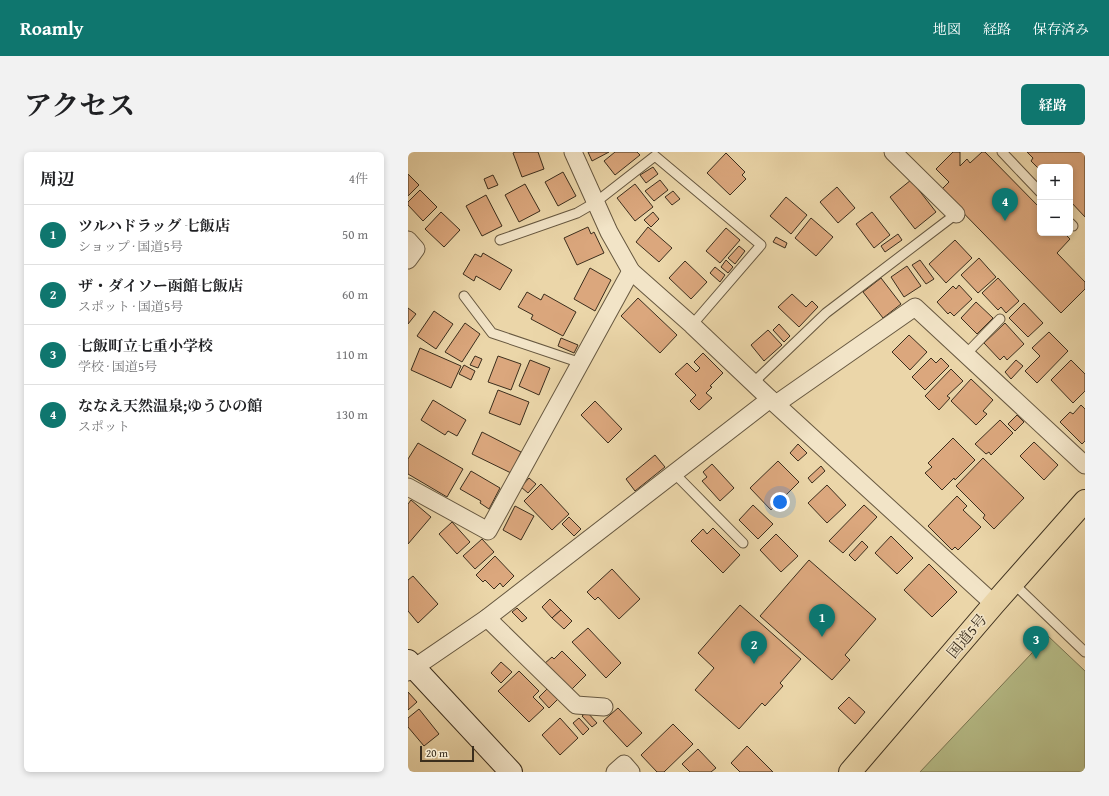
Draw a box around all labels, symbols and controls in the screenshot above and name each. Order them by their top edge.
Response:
text: Roamly [20,14,84,42]
text: 地図 [933,19,961,39]
text: 経路 [983,19,1011,39]
text: 保存済み [1033,19,1089,39]
text: アクセス [24,84,135,125]
button: 経路 [1021,84,1085,125]
map controls [1037,164,1073,236]
button: + [1037,164,1073,200]
text: 周辺 [40,166,74,191]
text: 4件 [349,169,368,188]
pin: 4 [992,188,1018,221]
button: − [1037,200,1073,236]
text: ツルハドラッグ 七飯店 [78,215,230,236]
text: 1 [50,225,56,244]
text: 50 m [342,225,368,244]
text: ショップ · 国道5号 [78,237,183,256]
text: ザ・ダイソー函館七飯店 [78,275,243,296]
text: 2 [50,285,56,304]
text: 60 m [342,285,368,304]
text: スポット · 国道5号 [78,297,183,316]
text: 七飯町立七重小学校 [78,335,213,356]
text: 3 [50,345,56,364]
text: 110 m [336,345,368,364]
text: 学校 · 国道5号 [78,357,157,376]
text: ななえ天然温泉;ゆうひの館 [78,395,262,416]
text: 4 [50,405,56,424]
text: 130 m [336,405,368,424]
text: スポット [78,417,130,436]
your location [770,492,790,512]
pin: 1 [809,604,835,637]
street label: 国道5号 [942,609,991,662]
pin: 3 [1023,626,1049,659]
pin: 2 [741,631,767,664]
scale bar [420,744,474,763]
text: 20 m [426,745,448,761]

